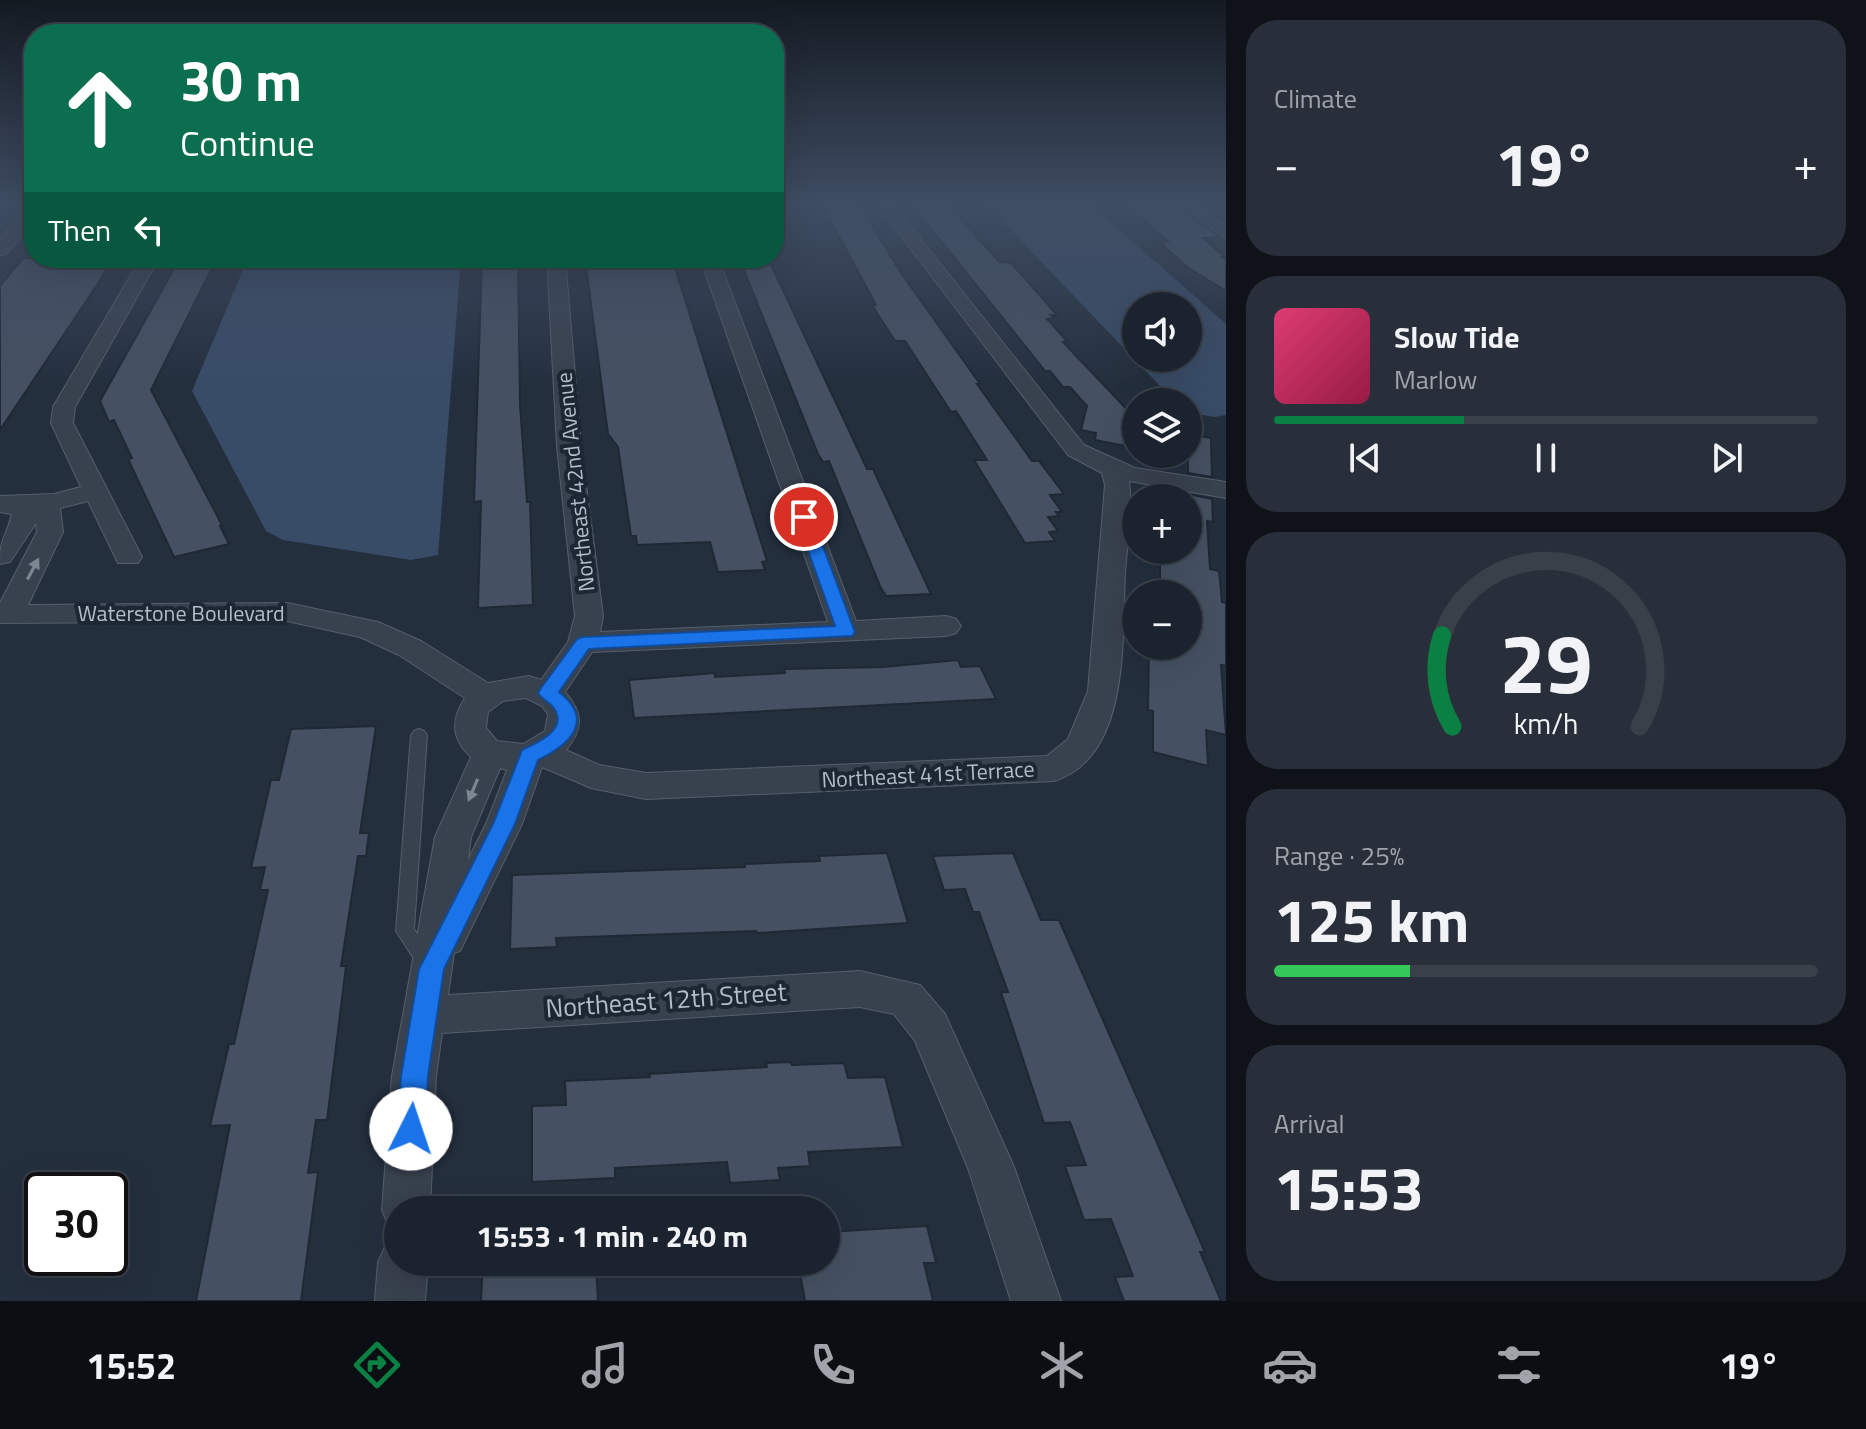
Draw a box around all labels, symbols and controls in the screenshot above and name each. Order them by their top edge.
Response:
text: 30 m [180,38,302,123]
icon: ahead [48,56,152,160]
text: Climate [1274,79,1357,118]
text: Continue [180,115,315,170]
text: 19° [1496,118,1596,209]
text: − [1274,130,1299,197]
text: + [1793,130,1818,197]
text: Then [48,207,111,253]
icon: left [127,208,171,252]
map controls [1122,292,1202,660]
button: sound [1122,292,1202,372]
text: Slow Tide [1394,314,1519,360]
text: Marlow [1394,360,1477,399]
street label: Northeast 42nd Avenue [547,371,603,593]
button: layers [1122,388,1202,468]
icon: previous [1343,436,1387,480]
icon: pause [1524,436,1568,480]
icon: next [1705,436,1749,480]
pin [770,483,838,551]
button: + [1122,484,1202,564]
icon: arrive [782,495,826,539]
one-way arrow [26,558,40,580]
button: − [1122,580,1202,660]
street label: Waterstone Boulevard [77,596,285,630]
text: 29 [1499,598,1593,724]
text: km/h [1514,702,1578,745]
street label: Northeast 41st Terrace [821,751,1035,797]
one-way arrow [466,778,480,802]
text: Range · 25% [1274,836,1404,875]
text: 125 km [1274,874,1469,965]
street label: Northeast 12th Street [544,972,788,1027]
position arrow [369,1087,453,1171]
text: Arrival [1274,1104,1345,1143]
text: 15:53 [1274,1142,1424,1233]
speed limit sign: 30 [24,1172,128,1276]
text: 15:53 · 1 min · 240 m [476,1213,748,1259]
icon: directions [349,1337,405,1393]
icon: music [577,1337,633,1393]
icon: phone [805,1337,861,1393]
icon: climate [1034,1337,1090,1393]
icon: car [1262,1337,1318,1393]
icon: filters [1491,1337,1547,1393]
text: 15:52 [86,1338,176,1393]
text: 19° [1719,1338,1780,1393]

